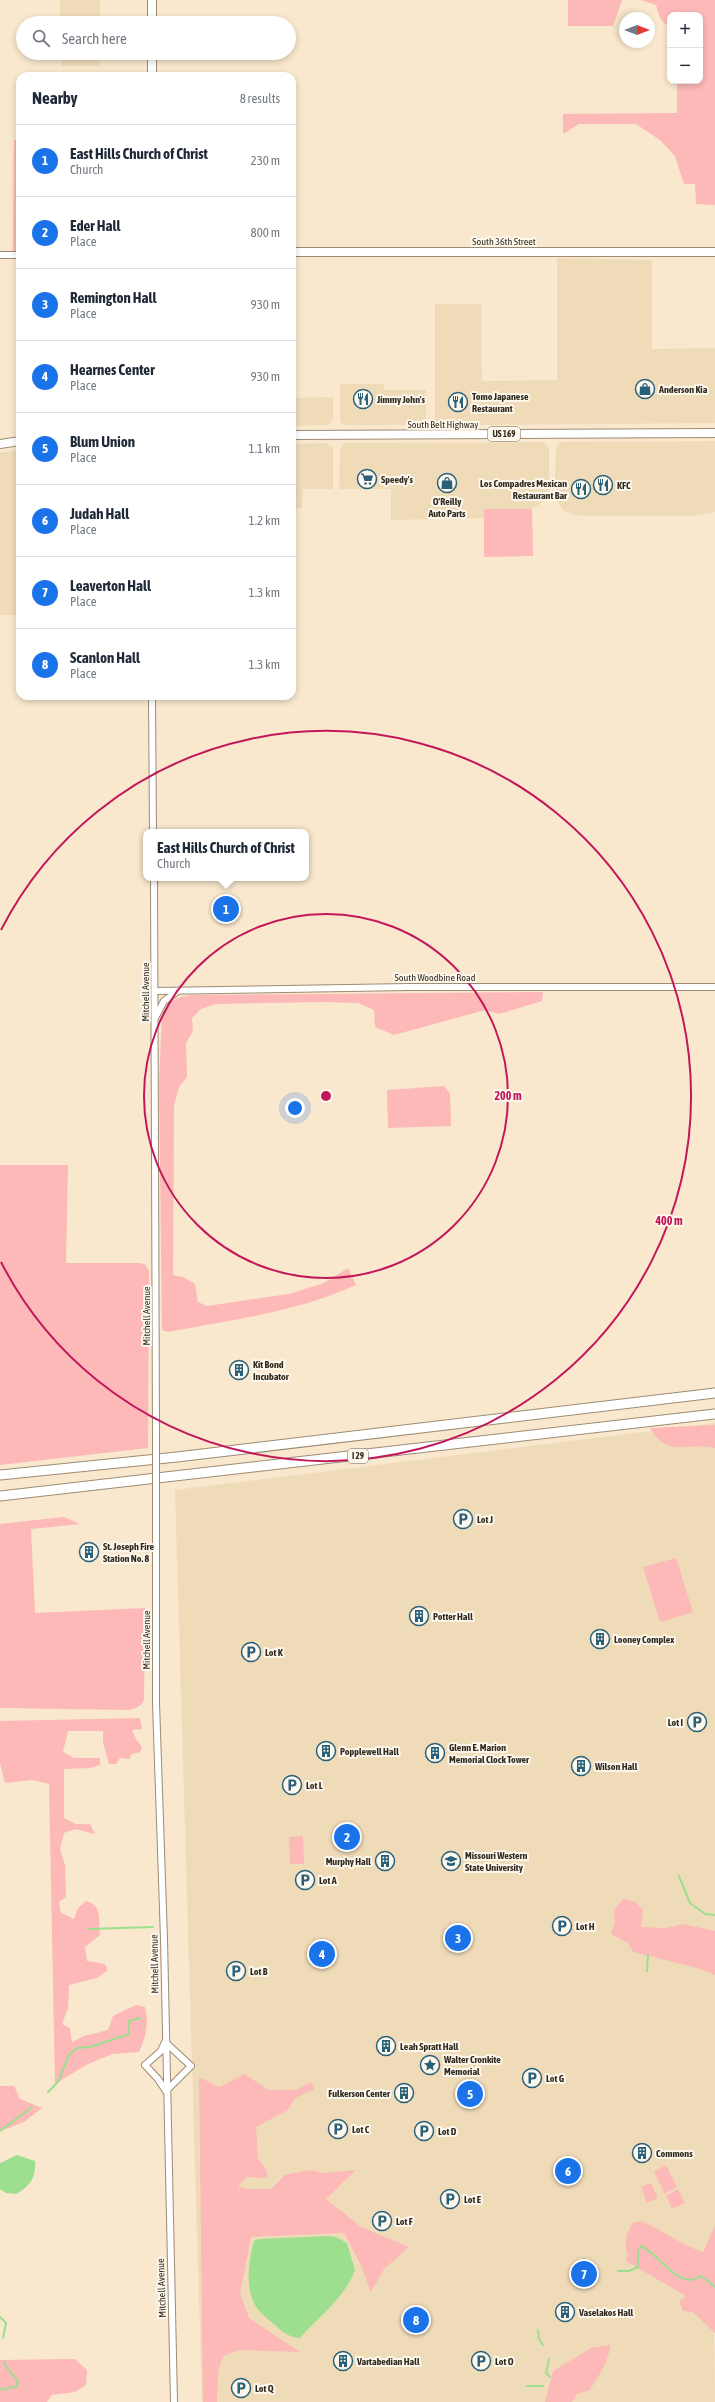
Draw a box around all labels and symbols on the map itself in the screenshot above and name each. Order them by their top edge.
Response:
north arrow [619,12,655,48]
street label: South 36th Street [472,236,536,247]
shop icon: Anderson Kia [634,378,656,400]
place label: Anderson Kia [658,384,708,395]
restaurant icon: Jimmy John's [352,388,374,410]
restaurant icon: Tomo Japanese Restaurant [447,391,469,413]
place label: Tomo Japanese Restaurant [472,391,529,414]
place label: Jimmy John's [376,394,425,405]
street label: South Belt Highway [408,419,478,430]
road number: US 169 [488,427,520,441]
supermarket icon: Speedy's [356,468,378,490]
shop icon: O'Reilly Auto Parts [436,472,458,494]
place label: Speedy's [381,474,413,485]
restaurant icon: KFC [592,474,614,496]
place label: Los Compadres Mexican Restaurant Bar [480,478,568,501]
restaurant icon: Los Compadres Mexican Restaurant Bar [570,478,592,500]
place label: KFC [617,480,631,491]
place label: O'Reilly Auto Parts [427,496,466,519]
pin: 1 [213,894,239,924]
street label: Mitchell Avenue [140,962,151,1022]
street label: South Woodbine Road [395,972,476,983]
centre of rings [319,1089,333,1103]
text: 200 m [494,1089,522,1103]
your location [285,1098,305,1118]
text: 400 m [654,1214,683,1228]
street label: Mitchell Avenue [141,1286,152,1346]
building icon: Kit Bond Incubator [228,1359,250,1381]
place label: Kit Bond Incubator [253,1359,290,1382]
road number: I 29 [348,1449,368,1463]
parking icon: Lot J [452,1508,474,1530]
place label: Lot J [477,1514,493,1525]
building icon: St. Joseph Fire Station No. 8 [78,1541,100,1563]
place label: St. Joseph Fire Station No. 8 [103,1541,154,1564]
building icon: Potter Hall [408,1605,430,1627]
street label: Mitchell Avenue [141,1610,152,1670]
place label: Potter Hall [433,1611,473,1622]
building icon: Looney Complex [589,1628,611,1650]
place label: Looney Complex [614,1634,674,1645]
parking icon: Lot K [240,1641,262,1663]
place label: Lot K [265,1647,283,1658]
parking icon: Lot I [686,1711,708,1733]
place label: Lot I [668,1717,683,1728]
building icon: Popplewell Hall [315,1740,337,1762]
building icon: Glenn E. Marion Memorial Clock Tower [424,1742,446,1764]
place label: Glenn E. Marion Memorial Clock Tower [449,1742,530,1765]
place label: Popplewell Hall [340,1746,399,1757]
building icon: Wilson Hall [570,1755,592,1777]
place label: Wilson Hall [594,1761,638,1772]
parking icon: Lot L [281,1774,303,1796]
place label: Lot L [306,1780,323,1791]
pin: 2 [334,1822,360,1852]
building icon: Murphy Hall [374,1850,396,1872]
school or university icon: Missouri Western State University [440,1850,462,1872]
place label: Missouri Western State University [465,1850,528,1873]
place label: Murphy Hall [326,1856,371,1867]
parking icon: Lot A [294,1869,316,1891]
place label: Lot A [319,1875,337,1886]
parking icon: Lot H [551,1915,573,1937]
place label: Lot H [576,1921,595,1932]
pin: 3 [445,1923,471,1953]
street label: Mitchell Avenue [148,1934,161,1994]
pin: 4 [309,1939,335,1969]
parking icon: Lot B [225,1960,247,1982]
place label: Lot B [250,1966,268,1977]
building icon: Leah Spratt Hall [375,2035,397,2057]
place label: Leah Spratt Hall [400,2041,459,2052]
place icon: Walter Cronkite Memorial [419,2054,441,2076]
place label: Walter Cronkite Memorial [443,2054,501,2077]
parking icon: Lot G [521,2067,543,2089]
place label: Lot G [546,2073,565,2084]
pin: 5 [457,2079,483,2109]
building icon: Fulkerson Center [393,2082,415,2104]
place label: Fulkerson Center [328,2088,391,2099]
parking icon: Lot C [327,2118,349,2140]
parking icon: Lot D [413,2120,435,2142]
place label: Lot C [352,2124,370,2135]
place label: Lot D [438,2126,457,2137]
building icon: Commons [631,2142,653,2164]
place label: Commons [656,2148,693,2159]
pin: 6 [555,2156,581,2186]
parking icon: Lot E [439,2188,461,2210]
place label: Lot E [464,2194,482,2205]
parking icon: Lot F [371,2210,393,2232]
place label: Lot F [396,2216,413,2227]
street label: Mitchell Avenue [155,2258,168,2318]
pin: 7 [571,2259,597,2289]
building icon: Vaselakos Hall [554,2301,576,2323]
pin: 8 [403,2305,429,2335]
place label: Vaselakos Hall [578,2307,634,2318]
building icon: Vartabedian Hall [332,2350,354,2372]
parking icon: Lot O [470,2350,492,2372]
place label: Vartabedian Hall [356,2356,420,2367]
place label: Lot O [495,2356,514,2367]
parking icon: Lot Q [230,2377,252,2399]
place label: Lot Q [255,2383,274,2394]

